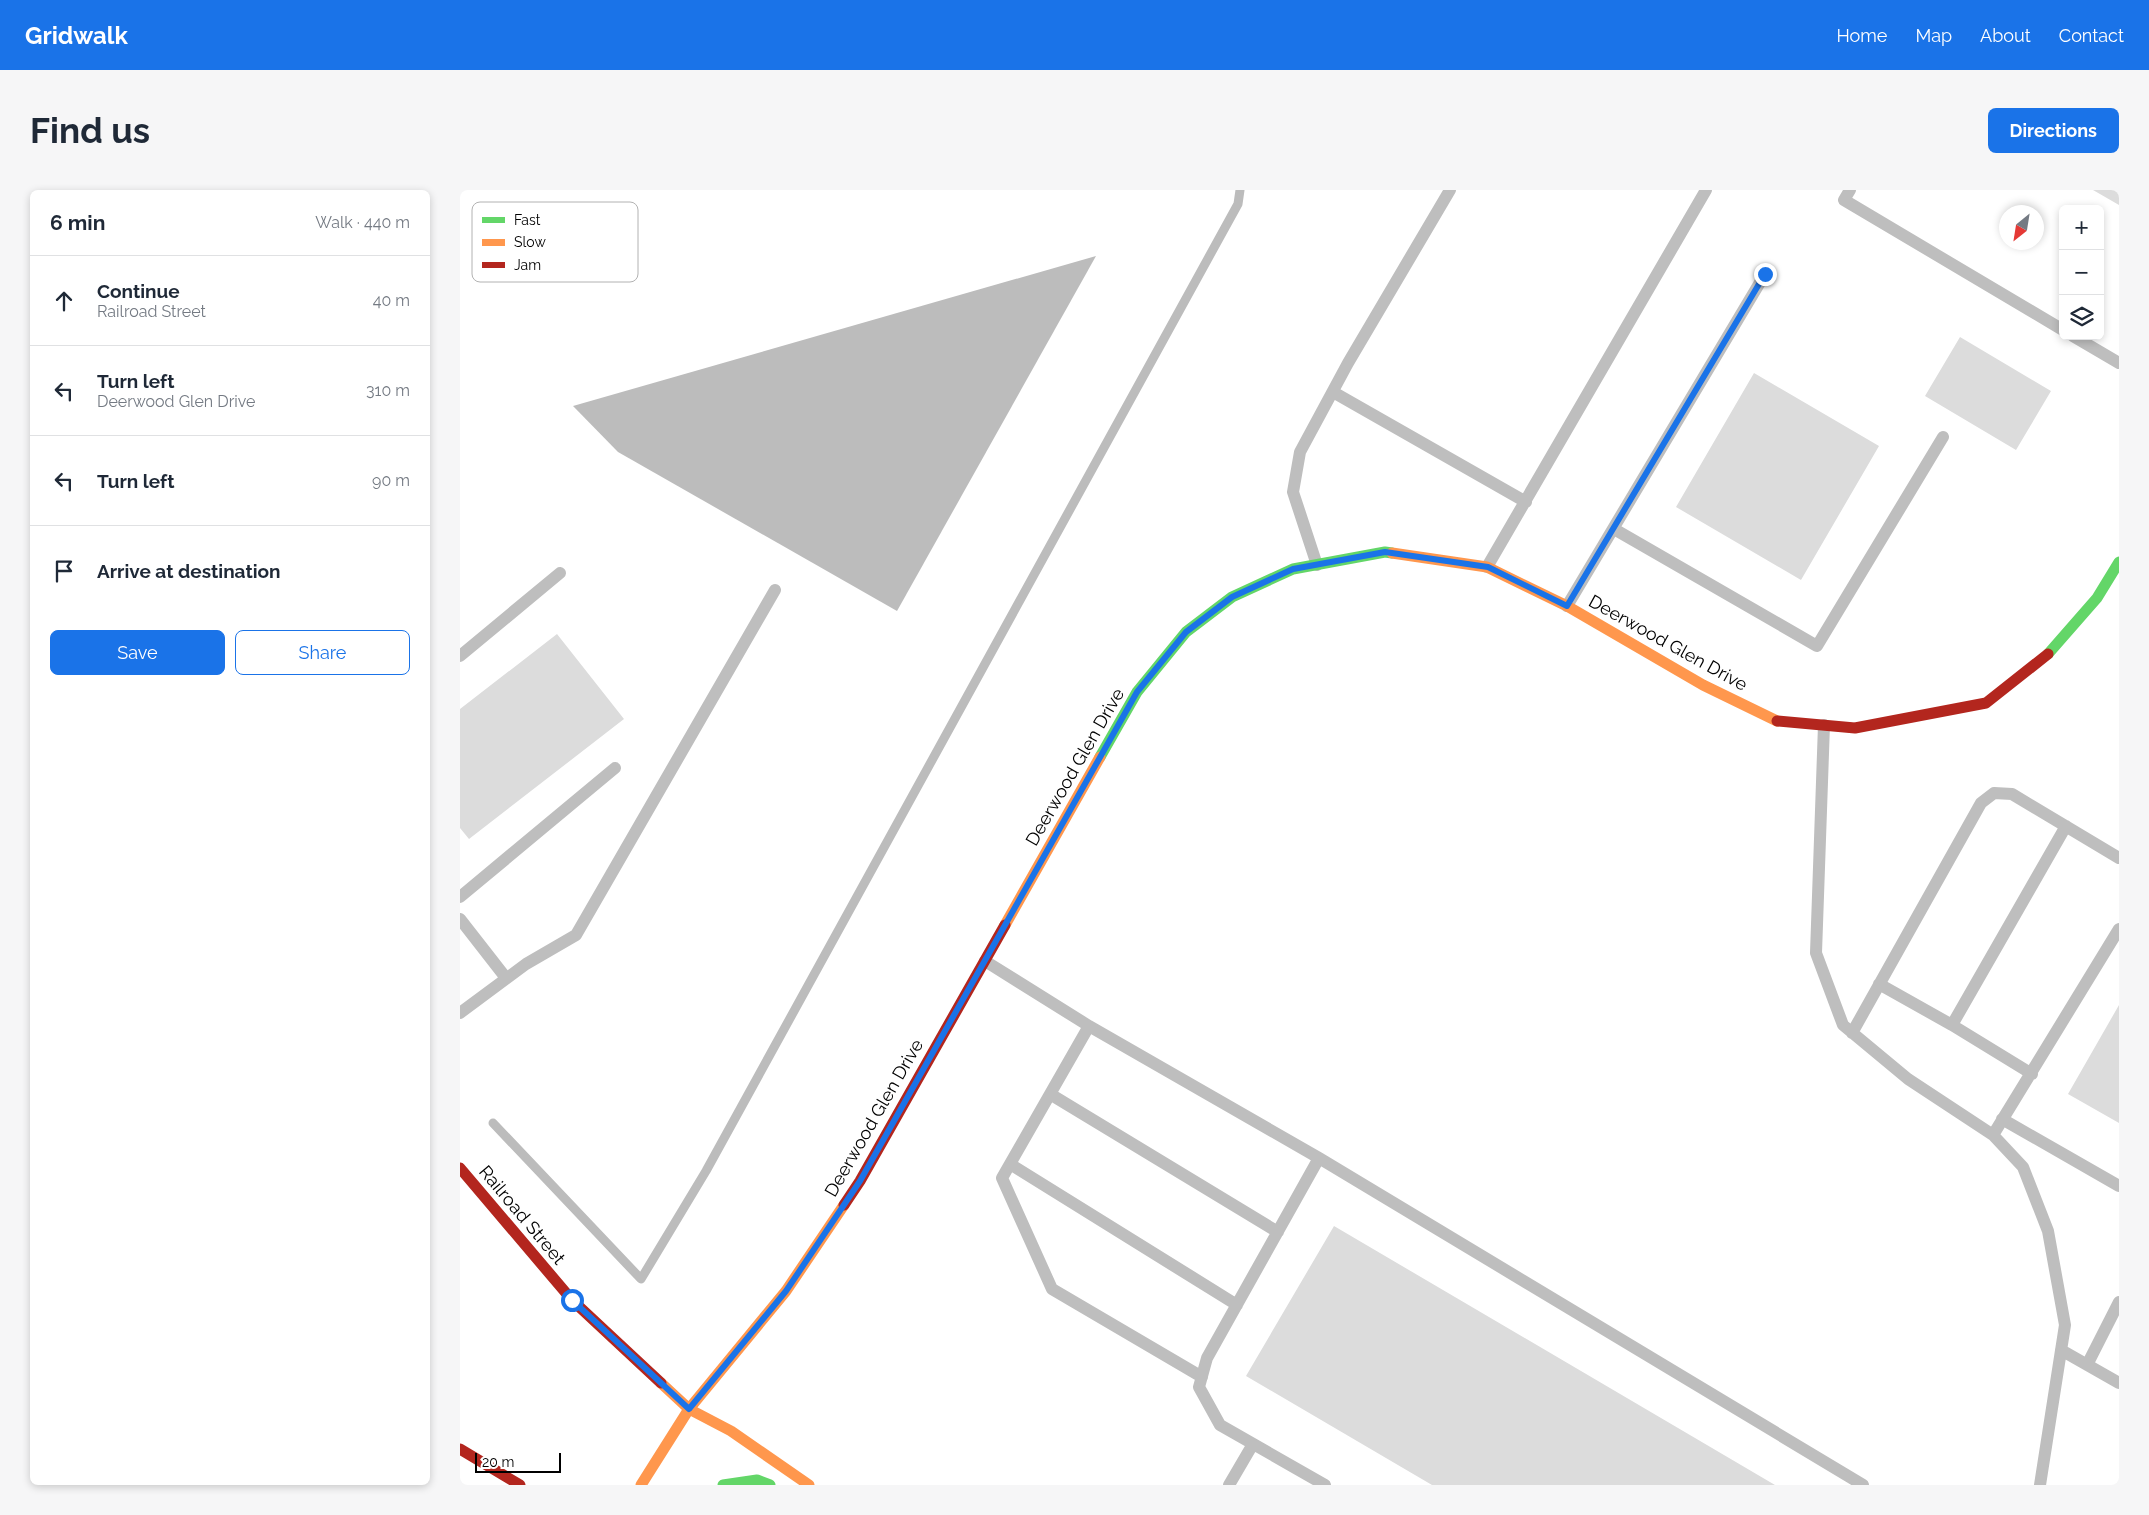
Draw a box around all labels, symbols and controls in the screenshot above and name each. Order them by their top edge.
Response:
text: Gridwalk [25,21,128,50]
text: Home [1836,25,1887,46]
text: Map [1915,25,1952,46]
text: About [1980,25,2031,46]
text: Contact [2059,25,2124,46]
button: Directions [1988,108,2119,153]
text: Find us [30,110,150,151]
legend [472,202,638,282]
north arrow [1999,205,2044,250]
map controls [2059,205,2104,340]
button: + [2059,205,2104,250]
text: 6 min [50,210,105,235]
text: Fast [514,212,541,228]
text: Walk · 440 m [315,213,410,232]
text: Slow [514,234,546,250]
button: − [2059,250,2104,295]
text: Jam [514,257,541,273]
route end [1754,263,1777,286]
text: Continue [97,280,180,302]
icon: ahead [50,287,78,315]
text: 40 m [373,291,410,310]
button: layers [2059,295,2104,340]
text: Railroad Street [97,302,206,321]
text: Turn left [97,370,174,392]
icon: left [50,377,78,405]
text: 310 m [366,381,410,400]
text: Deerwood Glen Drive [97,392,255,411]
icon: left [50,467,78,495]
text: Turn left [97,470,174,492]
text: 90 m [372,471,410,490]
icon: arrive [50,557,78,585]
text: Arrive at destination [97,560,281,582]
street label: Deerwood Glen Drive [1585,590,1752,695]
button: Save [50,630,225,675]
button: Share [235,630,410,675]
street label: Deerwood Glen Drive [1021,684,1128,849]
street label: Deerwood Glen Drive [820,1035,927,1200]
street label: Railroad Street [475,1161,570,1268]
route start [561,1289,584,1312]
scale bar [475,1450,561,1473]
text: 20 m [482,1454,514,1470]

